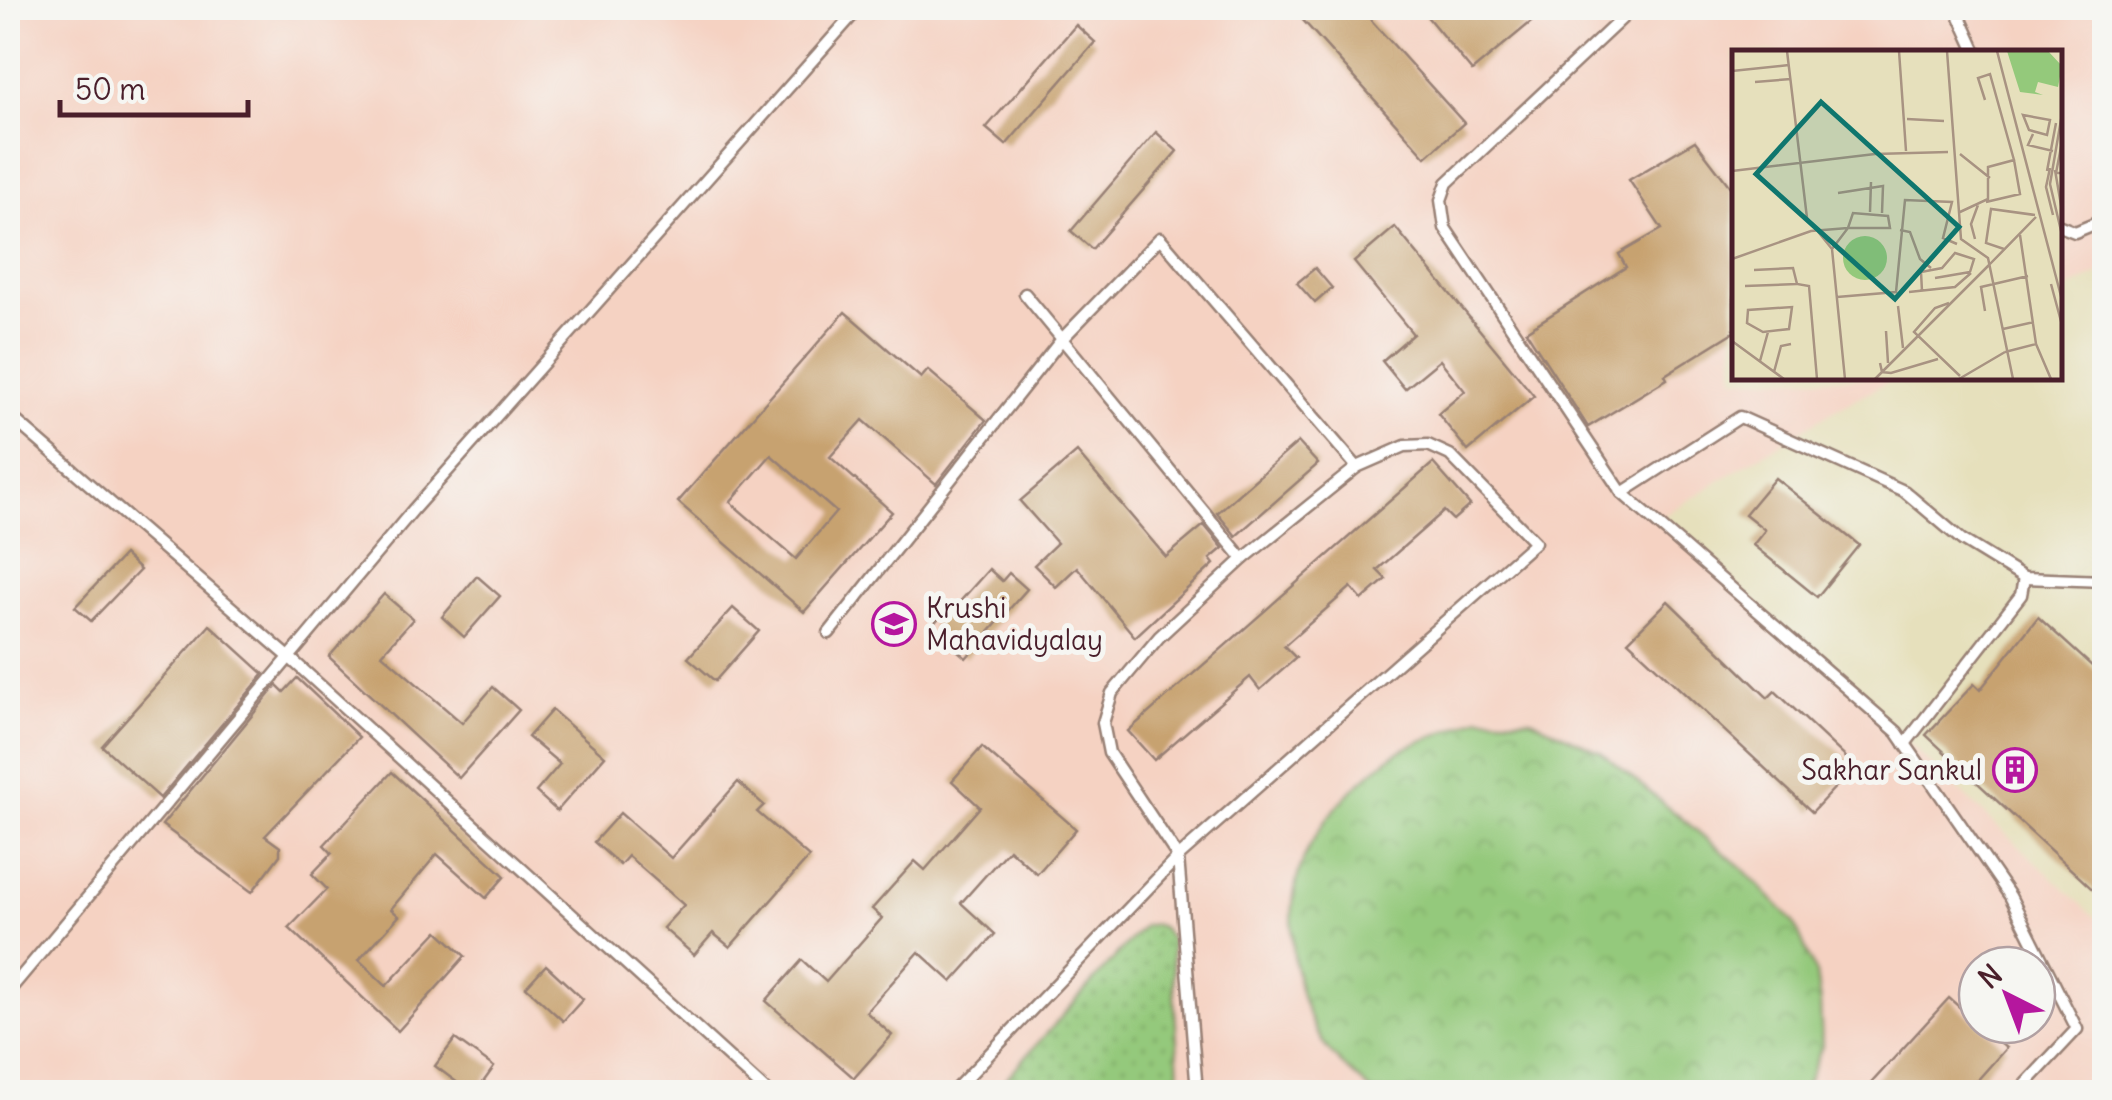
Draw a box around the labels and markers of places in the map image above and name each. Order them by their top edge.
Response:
place label: Krushi Mahavidyalay [926,590,1103,658]
school or university icon: Krushi Mahavidyalay [871,601,917,647]
building icon: Sakhar Sankul [1992,747,2038,793]
place label: Sakhar Sankul [1801,752,1982,788]

